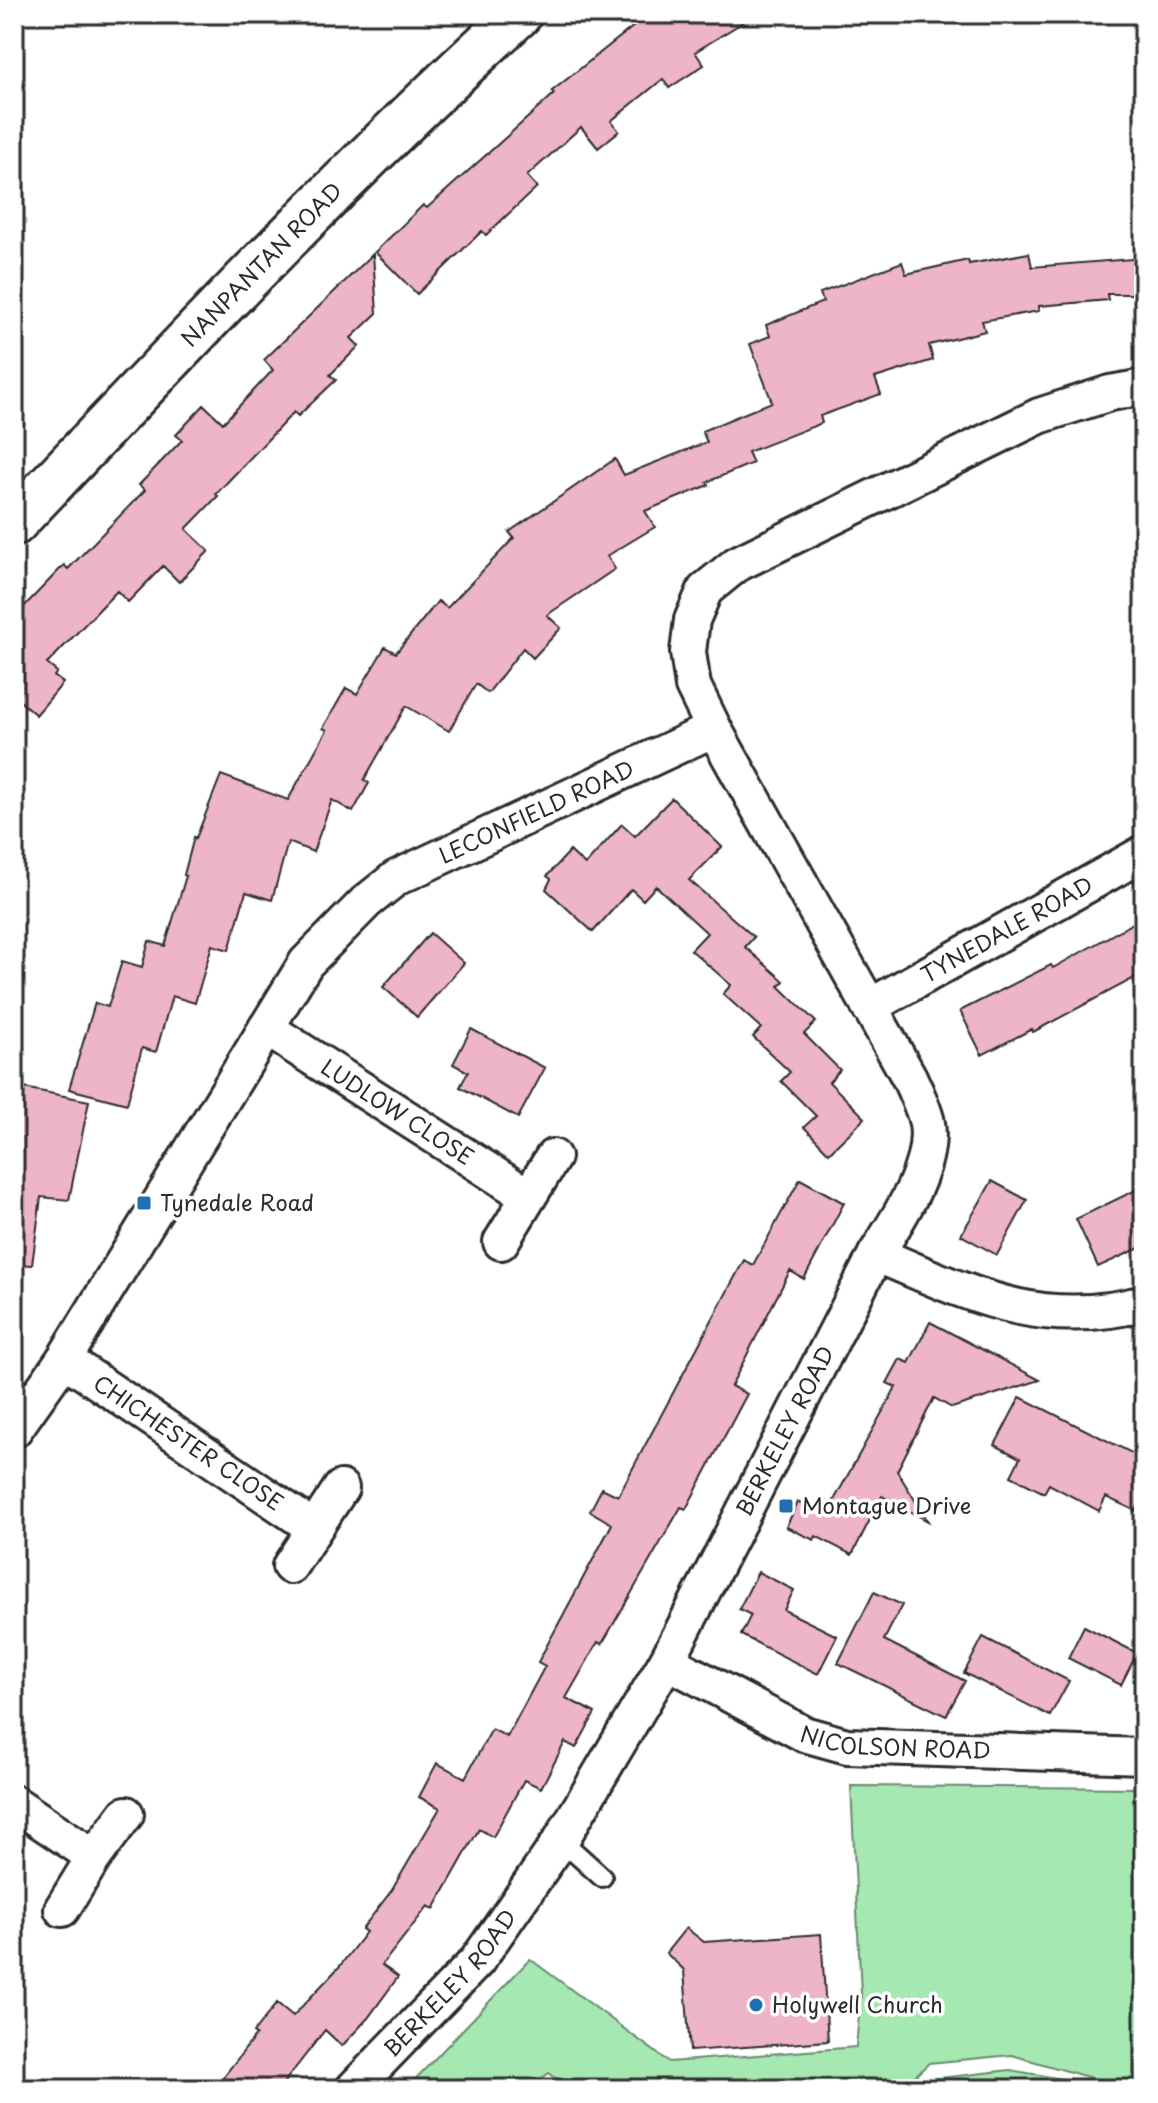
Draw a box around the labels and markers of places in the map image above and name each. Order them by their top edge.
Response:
place label: Tynedale Road [160,1185,314,1218]
marker: Tynedale Road [135,1194,153,1212]
place label: Montague Drive [802,1488,971,1521]
marker: Montague Drive [777,1497,795,1515]
place label: Holywell Church [772,1987,943,2020]
marker: Holywell Church [747,1996,765,2014]

